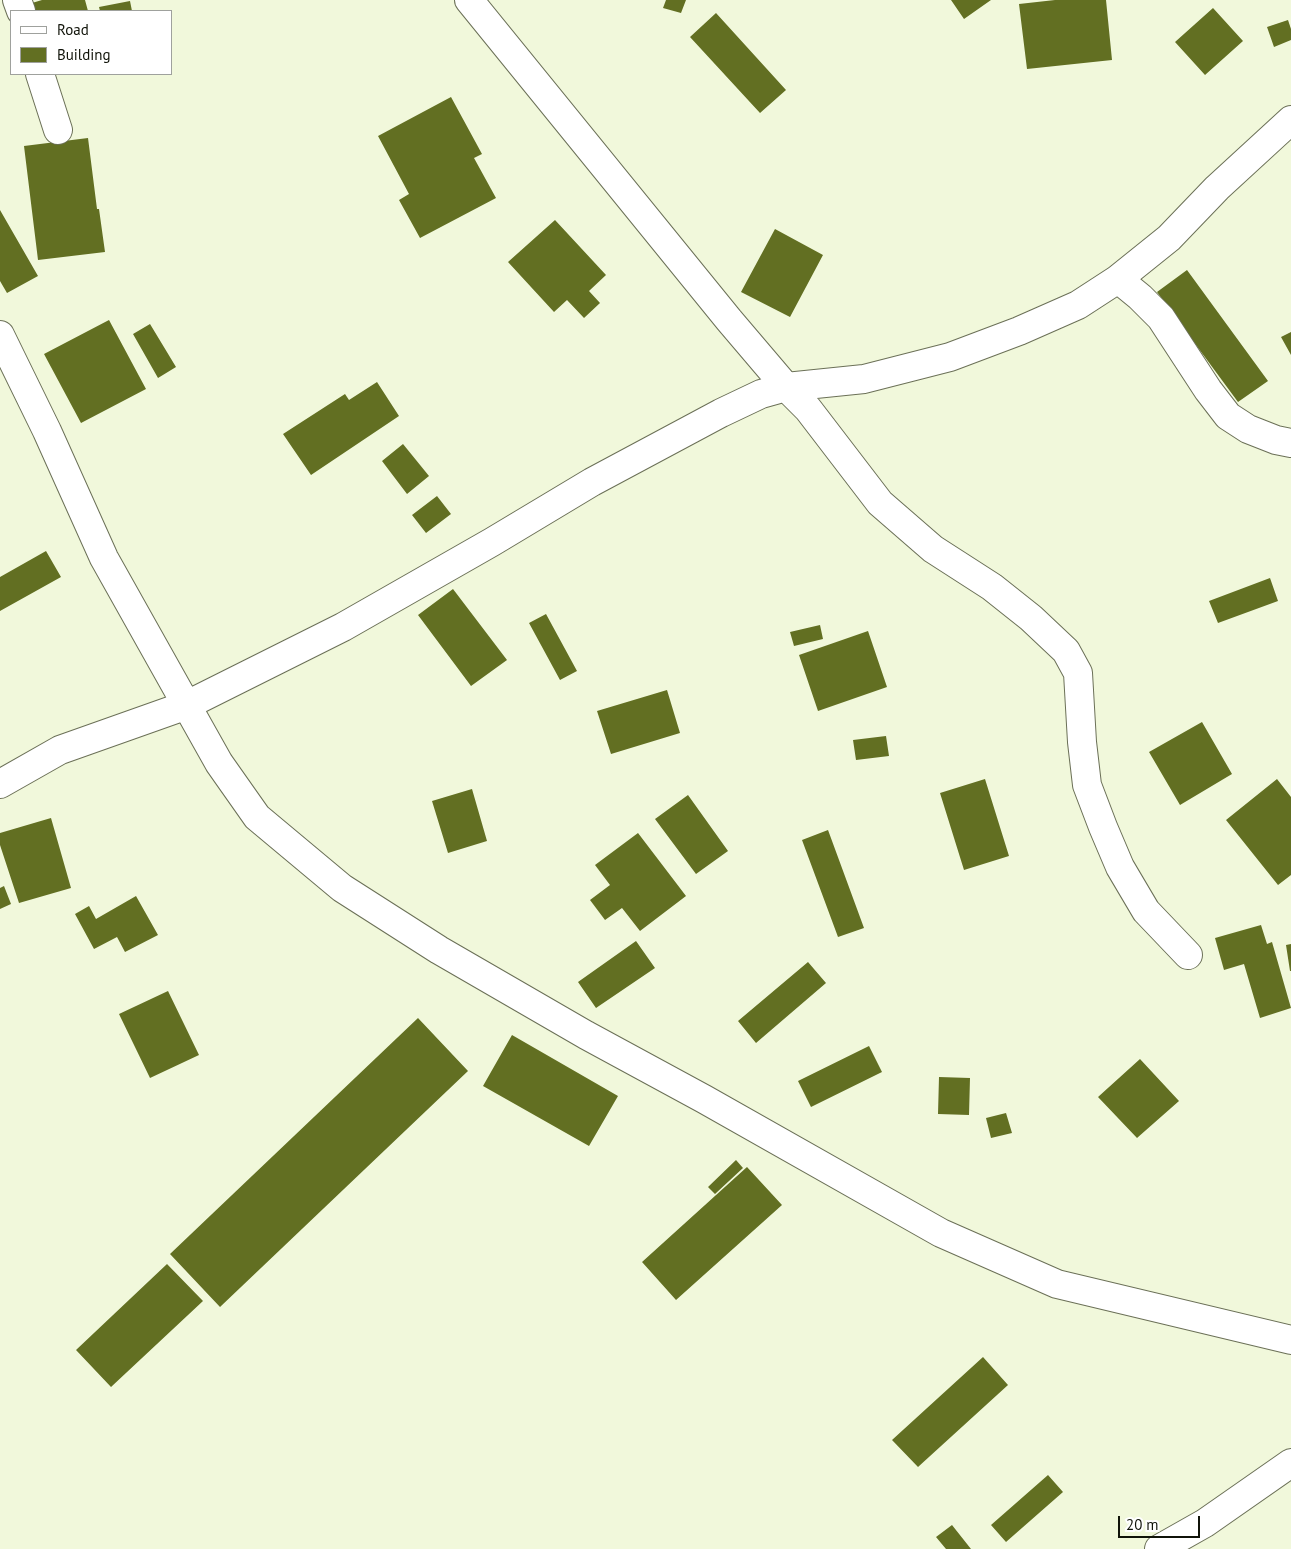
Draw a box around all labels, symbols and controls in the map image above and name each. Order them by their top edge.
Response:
legend [10,10,172,75]
text: Road [57,20,89,39]
text: Building [57,45,111,64]
scale bar [1121,1506,1204,1538]
text: 20 m [1126,1515,1159,1534]

